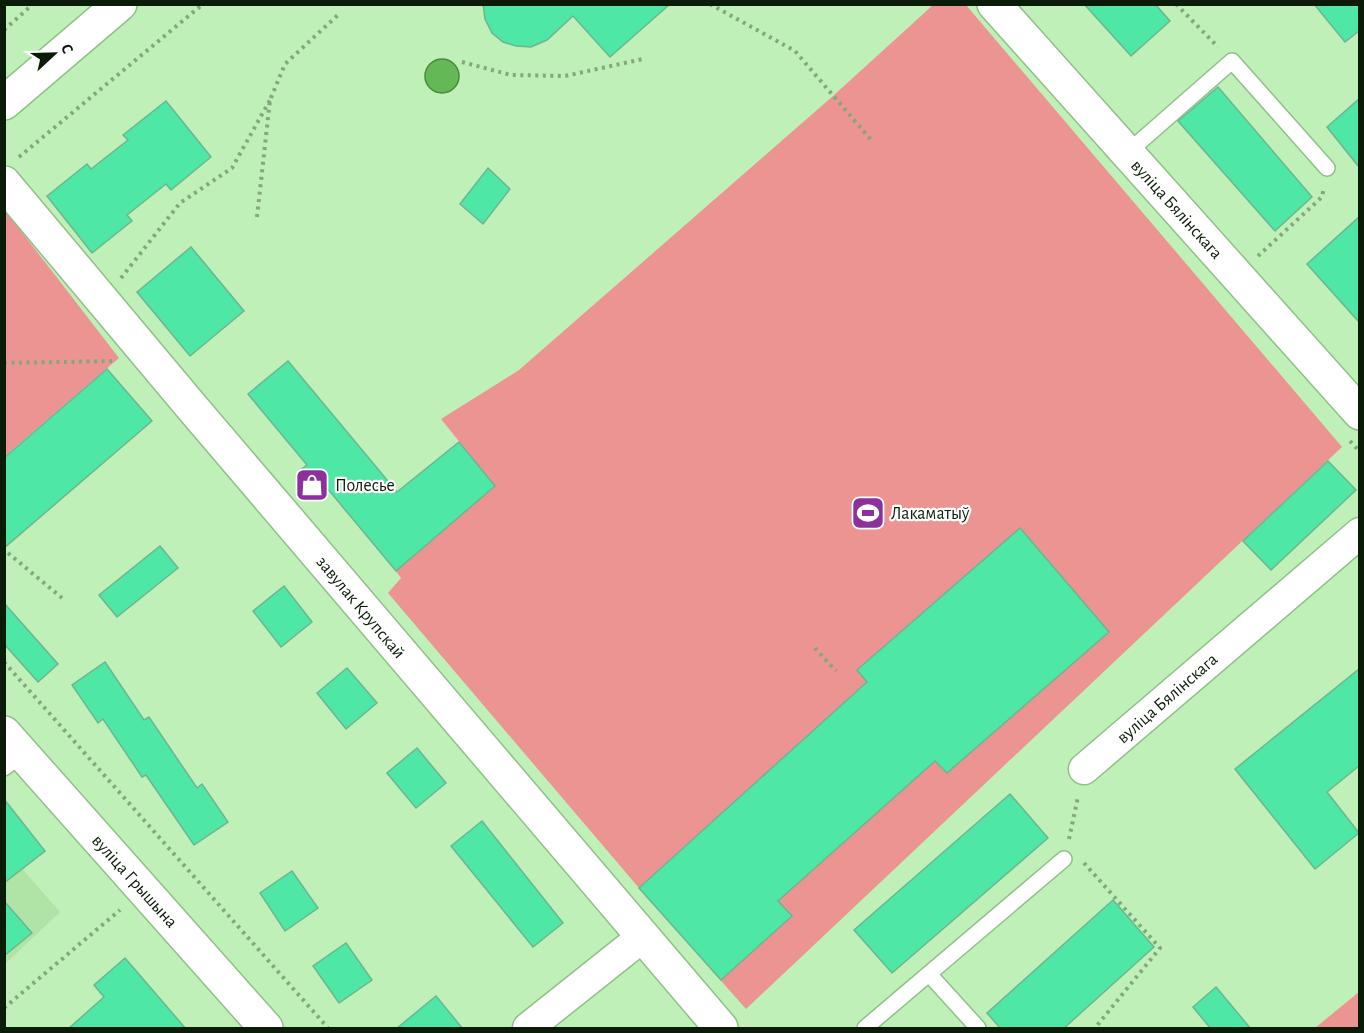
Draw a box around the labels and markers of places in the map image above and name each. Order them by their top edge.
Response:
shop icon: Полесье [294,467,330,503]
place label: Полесье [335,477,395,495]
sports icon: Лакаматыў [850,495,886,531]
place label: Лакаматыў [891,505,970,523]

